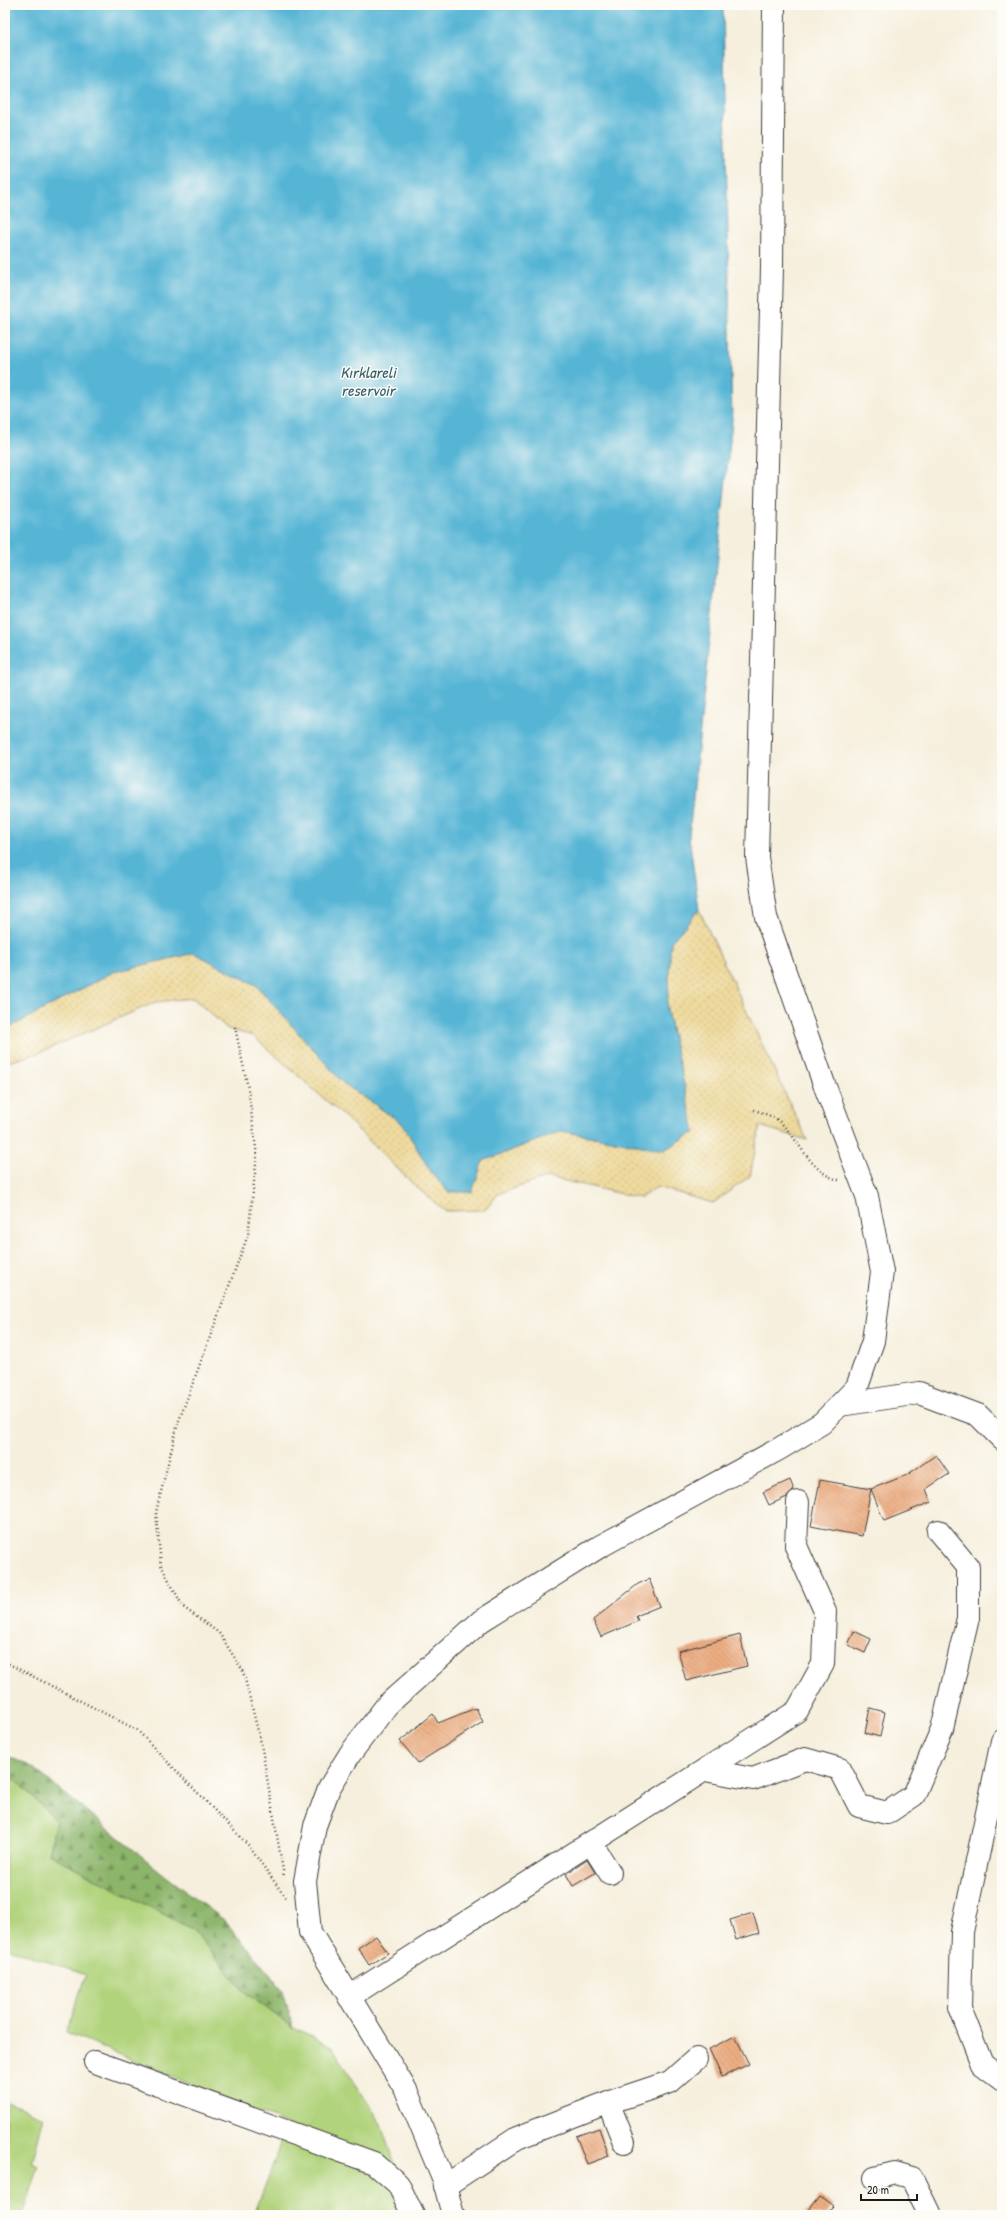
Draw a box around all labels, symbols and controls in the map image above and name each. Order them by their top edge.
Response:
water label: Kırklareli reservoir [340,361,397,401]
scale bar [861,2176,917,2202]
text: 20 m [867,2181,889,2198]

